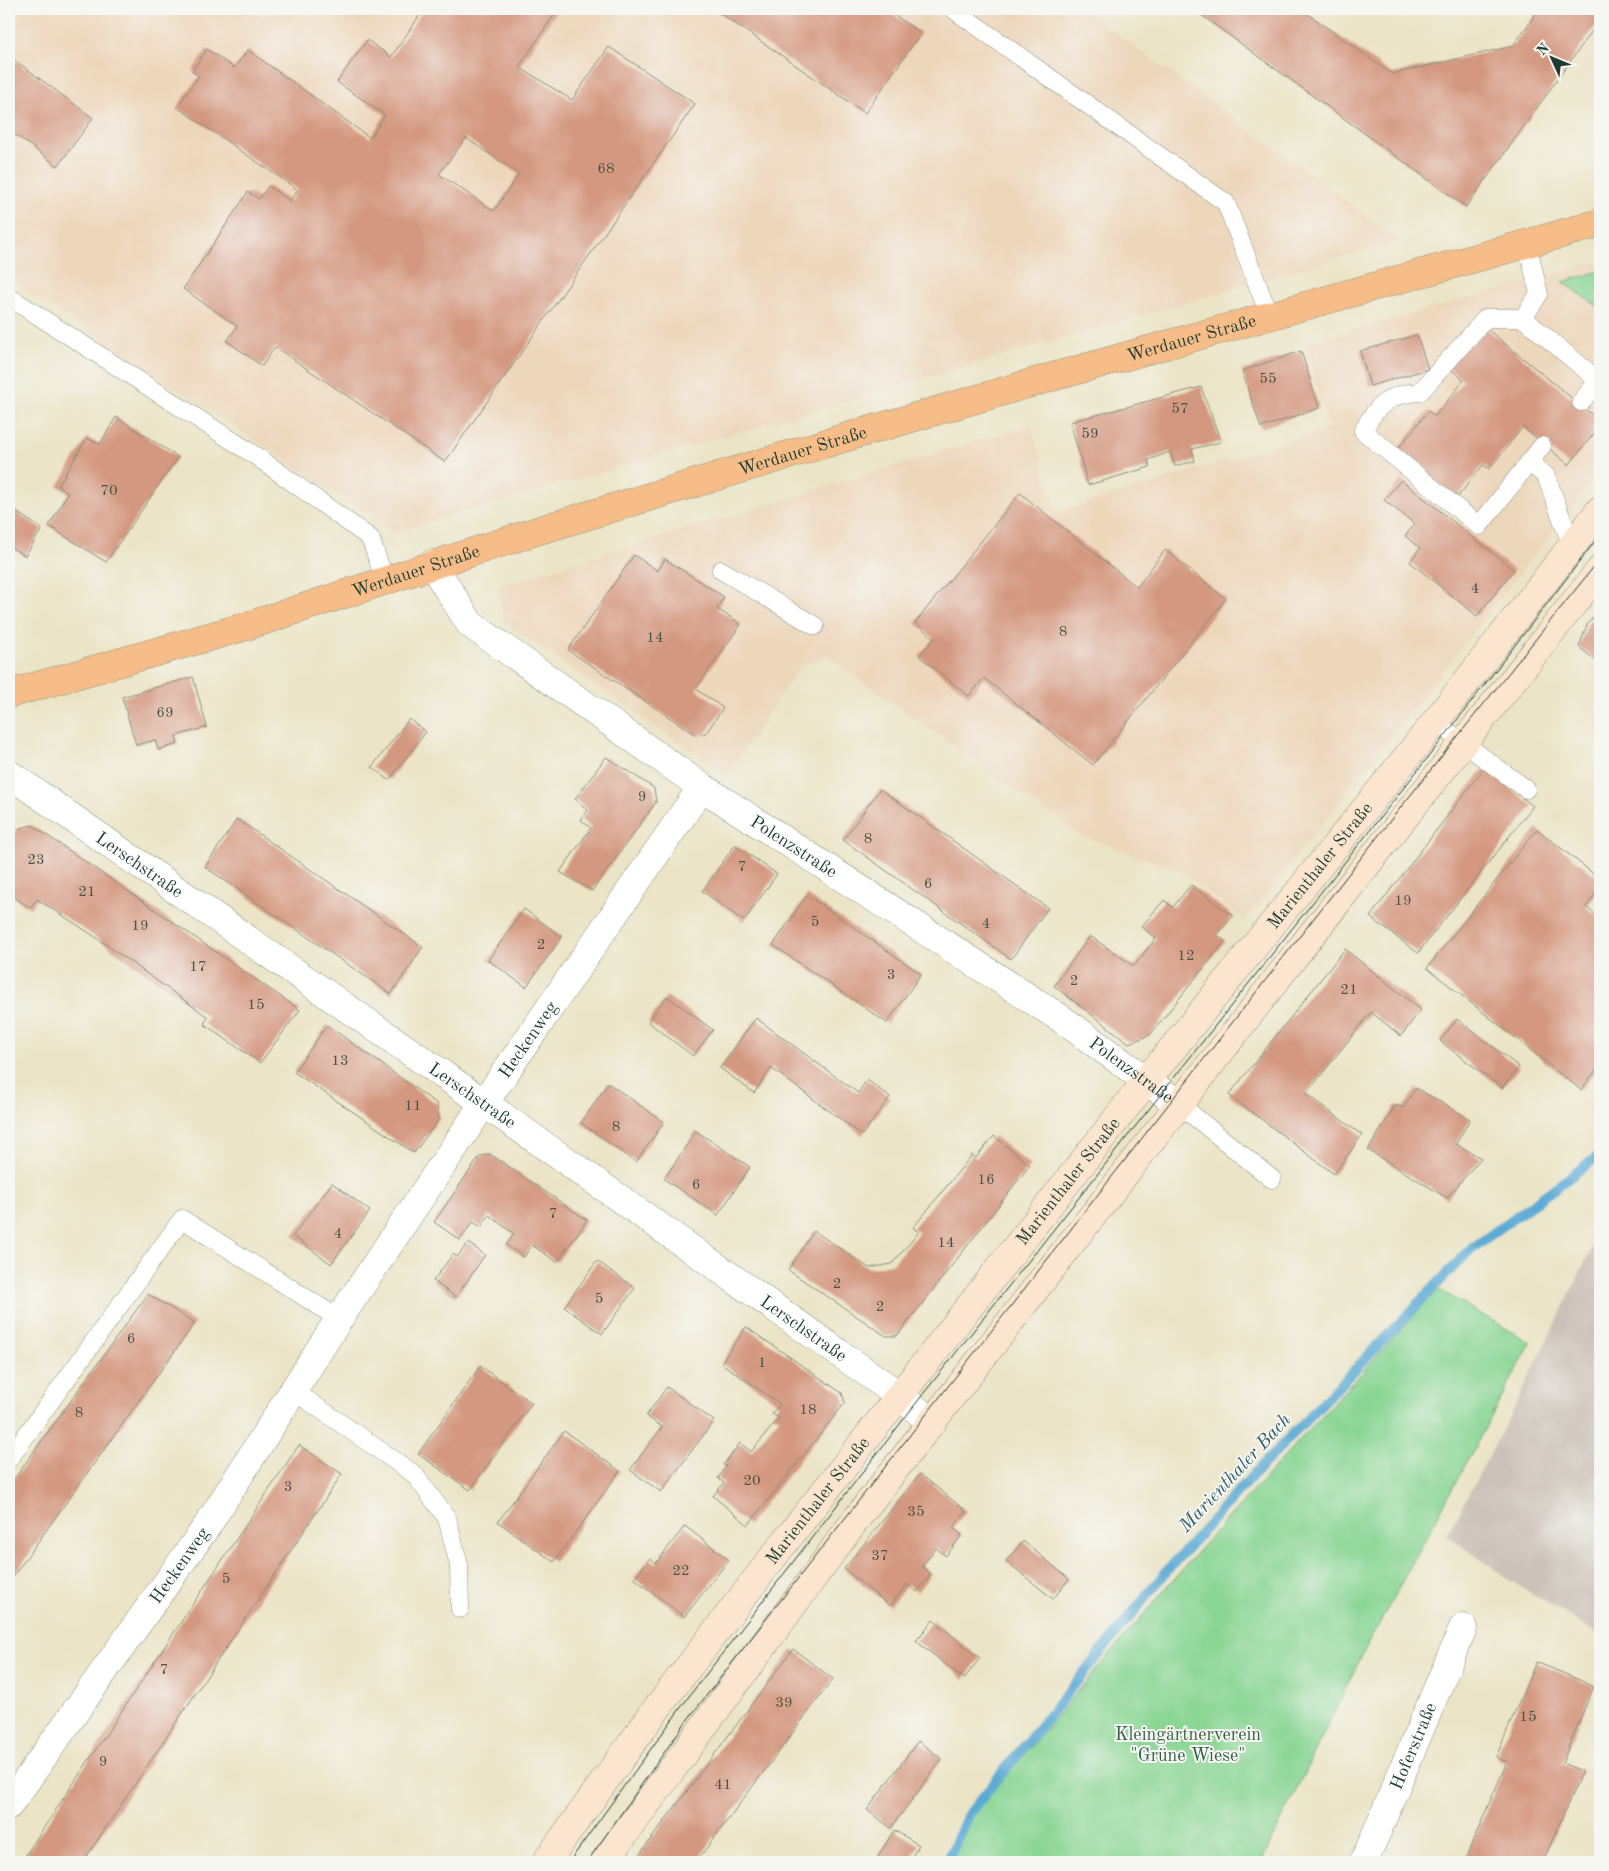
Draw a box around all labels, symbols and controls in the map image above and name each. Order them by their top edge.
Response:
north arrow [1526,32,1576,82]
text: N [1535,41,1552,58]
house number: 68 [597,162,615,177]
street label: Werdauer Straße [1125,312,1258,366]
house number: 55 [1259,372,1277,387]
house number: 57 [1171,402,1189,417]
street label: Werdauer Straße [736,424,869,479]
house number: 59 [1081,427,1099,442]
house number: 70 [100,484,118,499]
street label: Werdauer Straße [350,542,482,601]
house number: 4 [1471,582,1479,597]
house number: 8 [1059,625,1067,640]
house number: 14 [646,631,664,646]
house number: 69 [156,706,174,721]
house number: 9 [638,790,646,805]
street label: Marienthaler Straße [1265,799,1377,932]
street label: Polenzstraße [747,813,840,882]
street label: Lerschstraße [92,829,186,902]
house number: 8 [864,832,872,847]
house number: 23 [27,853,45,868]
house number: 7 [738,860,746,875]
house number: 6 [924,877,932,892]
house number: 21 [78,885,96,900]
house number: 19 [1394,894,1412,909]
house number: 5 [811,915,819,930]
house number: 4 [982,917,990,932]
house number: 19 [131,919,149,934]
house number: 2 [537,938,545,953]
house number: 12 [1177,949,1195,964]
house number: 17 [189,960,207,975]
house number: 3 [887,968,895,983]
house number: 2 [1070,974,1078,989]
house number: 21 [1340,983,1358,998]
house number: 15 [247,998,265,1013]
street label: Heckenweg [496,998,561,1082]
street label: Polenzstraße [1086,1034,1176,1107]
house number: 13 [331,1054,349,1069]
street label: Lerschstraße [425,1060,519,1132]
house number: 11 [404,1099,422,1114]
street label: Marienthaler Straße [1013,1115,1124,1249]
house number: 8 [612,1120,620,1135]
house number: 16 [977,1173,995,1188]
house number: 6 [692,1178,700,1193]
house number: 7 [549,1207,557,1222]
house number: 4 [334,1227,342,1242]
house number: 14 [937,1236,955,1251]
house number: 2 [833,1277,841,1292]
house number: 5 [595,1292,603,1307]
street label: Lerschstraße [757,1293,850,1366]
house number: 2 [876,1300,884,1315]
house number: 6 [127,1332,135,1347]
house number: 1 [758,1356,766,1371]
house number: 18 [799,1403,817,1418]
house number: 8 [75,1406,83,1421]
water label: Marienthaler Bach [1176,1411,1296,1537]
street label: Marienthaler Straße [763,1434,873,1568]
house number: 20 [743,1474,761,1489]
house number: 3 [284,1480,292,1495]
house number: 35 [907,1505,925,1520]
street label: Heckenweg [147,1524,213,1607]
house number: 37 [871,1549,889,1564]
house number: 22 [672,1564,690,1579]
house number: 5 [222,1572,230,1587]
house number: 7 [160,1663,168,1678]
house number: 39 [775,1696,793,1711]
street label: Hoferstraße [1388,1700,1440,1793]
house number: 15 [1519,1710,1537,1725]
park label: Kleingärtnerverein "Grüne Wiese" [1115,1726,1261,1765]
house number: 9 [99,1755,107,1770]
house number: 41 [714,1778,732,1793]

